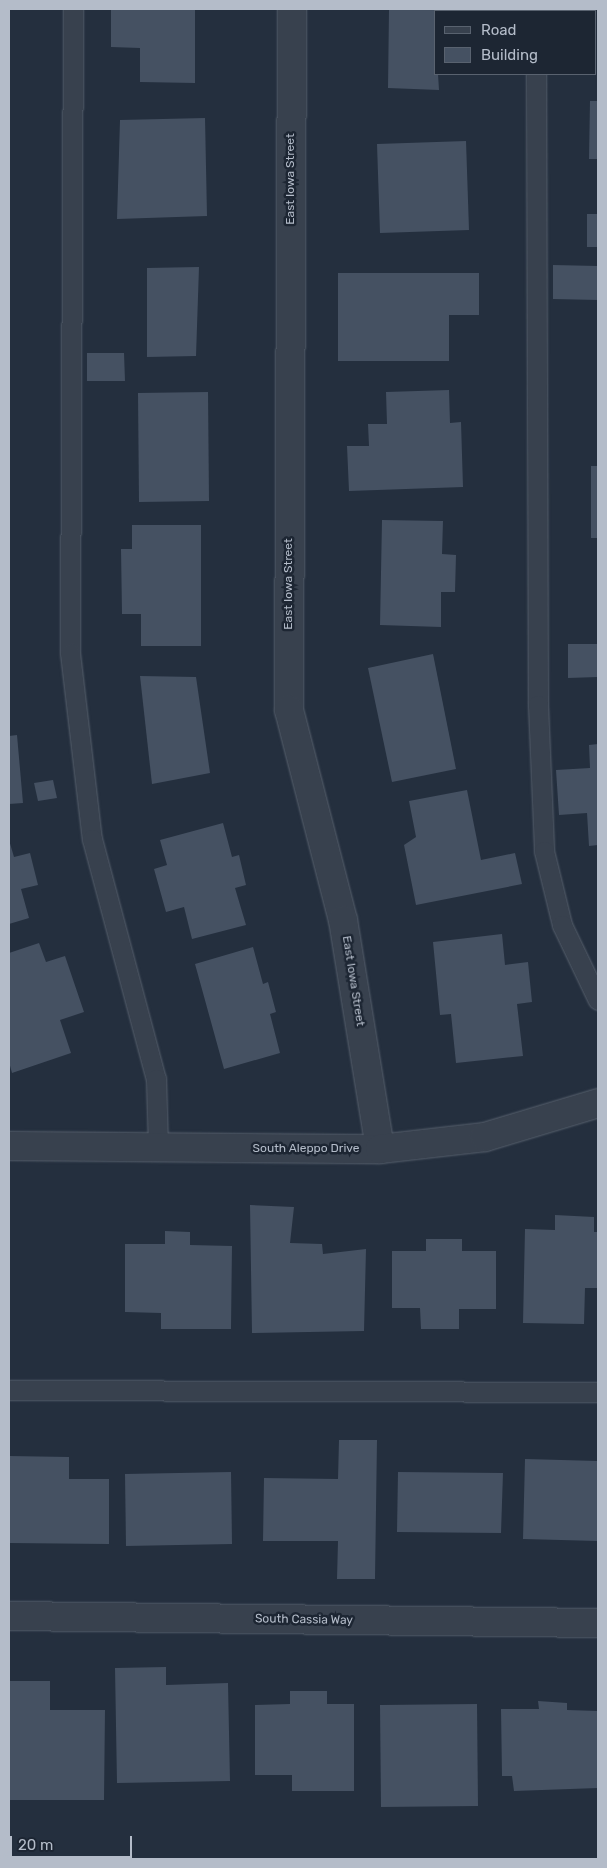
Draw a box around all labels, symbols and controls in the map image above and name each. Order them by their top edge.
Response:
legend [434,10,597,75]
text: Road [481,21,517,39]
text: Building [481,46,538,64]
street label: East Iowa Street [284,133,298,225]
street label: East Iowa Street [282,538,296,630]
street label: East Iowa Street [339,935,367,1027]
street label: South Aleppo Drive [252,1142,360,1156]
street label: South Cassia Way [255,1612,353,1628]
scale bar [12,1826,135,1858]
text: 20 m [18,1836,53,1854]

